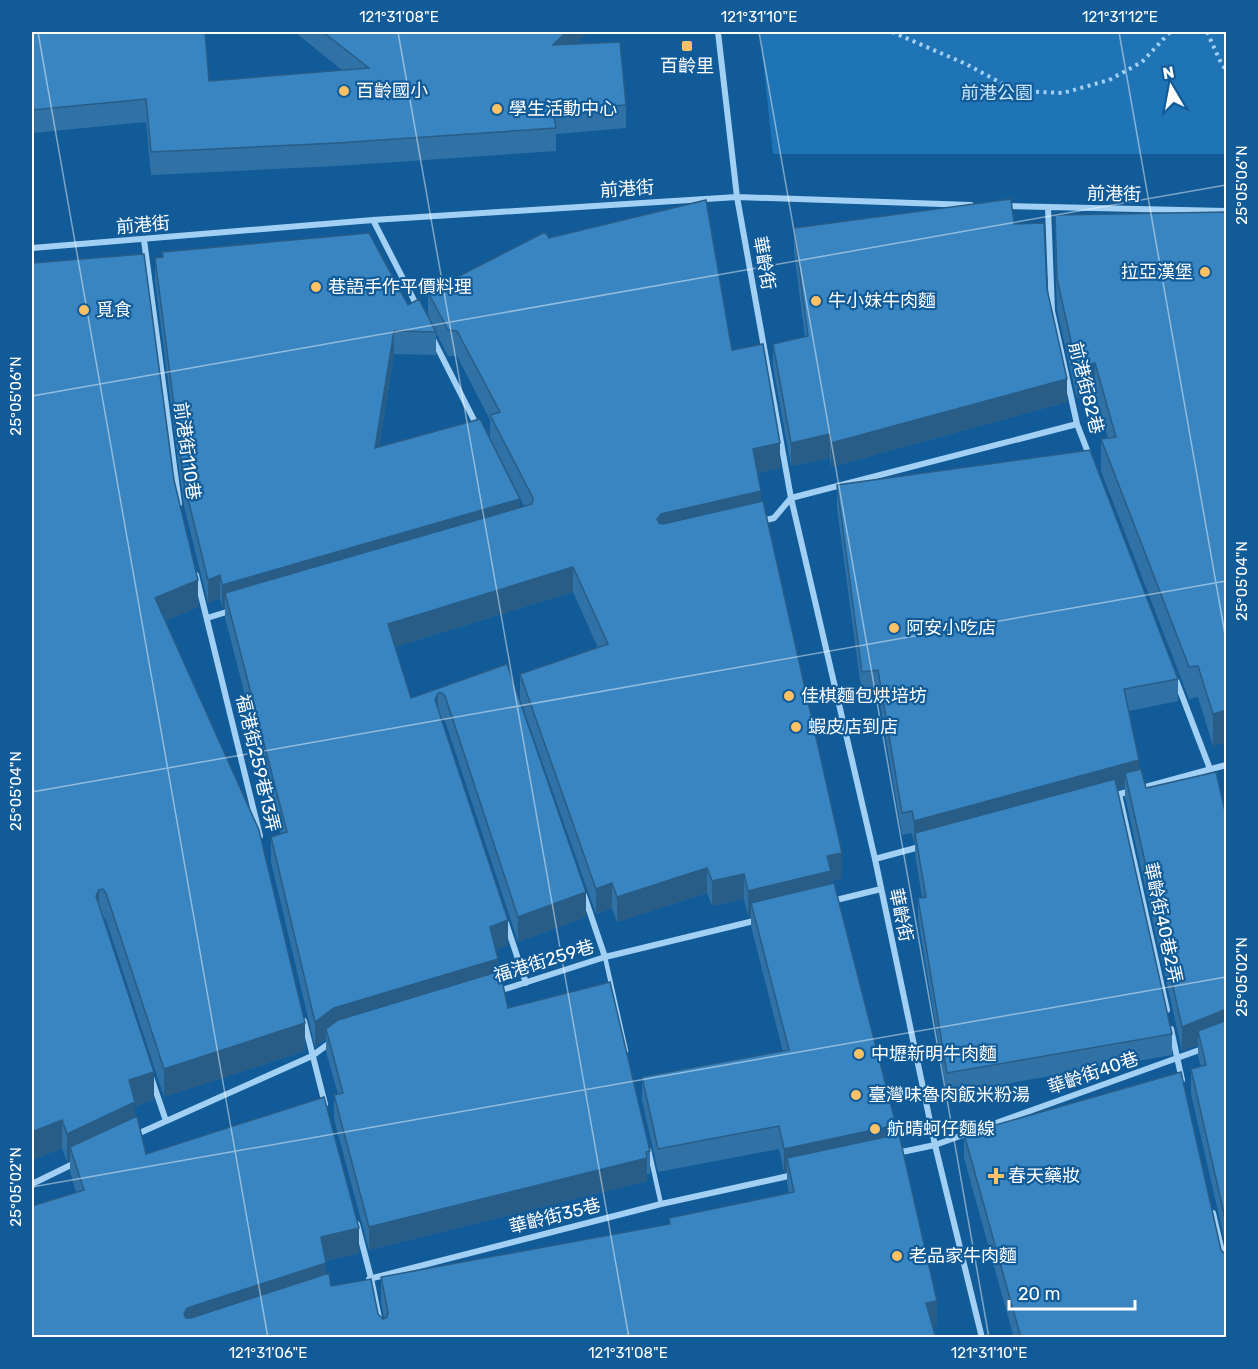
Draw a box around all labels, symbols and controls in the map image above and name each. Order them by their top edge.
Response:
text: 121°31'08"E [359,8,439,26]
text: 121°31'10"E [721,8,797,26]
text: 121°31'12"E [1082,8,1158,26]
marker: 百齡里 [680,39,694,53]
place label: 百齡里 [660,55,714,77]
north arrow [1141,57,1201,117]
text: N [1161,62,1176,83]
place label: 百齡國小 [356,80,428,102]
park label: 前港公園 [961,82,1033,104]
marker: 百齡國小 [337,84,351,98]
place label: 學生活動中心 [509,98,617,120]
marker: 學生活動中心 [490,102,504,116]
text: 25°05'06"N [1233,145,1251,225]
street label: 前港街 [599,176,655,202]
street label: 前港街 [1087,183,1141,205]
street label: 前港街 [115,212,171,238]
street label: 華齡街 [748,235,780,291]
place label: 拉亞漢堡 [1121,261,1193,283]
marker: 拉亞漢堡 [1198,265,1212,279]
place label: 巷語手作平價料理 [328,276,472,298]
marker: 巷語手作平價料理 [309,280,323,294]
place label: 牛小妹牛肉麵 [828,290,936,312]
marker: 牛小妹牛肉麵 [809,294,823,308]
place label: 覓食 [96,299,132,321]
marker: 覓食 [77,303,91,317]
street label: 前港街82巷 [1064,340,1108,436]
text: 25°05'06"N [7,356,25,436]
street label: 前港街110巷 [169,401,205,501]
text: 25°05'04"N [1233,541,1251,621]
place label: 阿安小吃店 [906,617,996,639]
marker: 阿安小吃店 [887,621,901,635]
place label: 佳棋麵包烘培坊 [801,685,927,707]
marker: 佳棋麵包烘培坊 [782,689,796,703]
street label: 福港街259巷13弄 [231,692,285,834]
place label: 蝦皮店到店 [808,716,898,738]
marker: 蝦皮店到店 [789,720,803,734]
text: 25°05'04"N [7,751,25,831]
street label: 華齡街40巷2弄 [1139,860,1187,986]
street label: 華齡街 [885,886,917,944]
street label: 福港街259巷 [491,935,597,987]
text: 25°05'02"N [1233,937,1251,1017]
place label: 中壢新明牛肉麵 [871,1043,997,1065]
marker: 中壢新明牛肉麵 [852,1047,866,1061]
street label: 華齡街40巷 [1045,1047,1141,1099]
place label: 臺灣味魯肉飯米粉湯 [868,1084,1030,1106]
marker: 臺灣味魯肉飯米粉湯 [849,1088,863,1102]
place label: 航晴蚵仔麵線 [887,1118,995,1140]
marker: 航晴蚵仔麵線 [868,1122,882,1136]
text: 25°05'02"N [7,1147,25,1227]
place label: 春天藥妝 [1008,1165,1080,1187]
marker: 春天藥妝 [989,1169,1003,1183]
street label: 華齡街35巷 [507,1194,603,1238]
place label: 老品家牛肉麵 [909,1245,1017,1267]
marker: 老品家牛肉麵 [890,1249,904,1263]
scale bar [1009,1273,1135,1311]
text: 20 m [1018,1283,1060,1305]
text: 121°31'06"E [229,1344,307,1362]
text: 121°31'08"E [588,1344,668,1362]
text: 121°31'10"E [951,1344,1027,1362]

